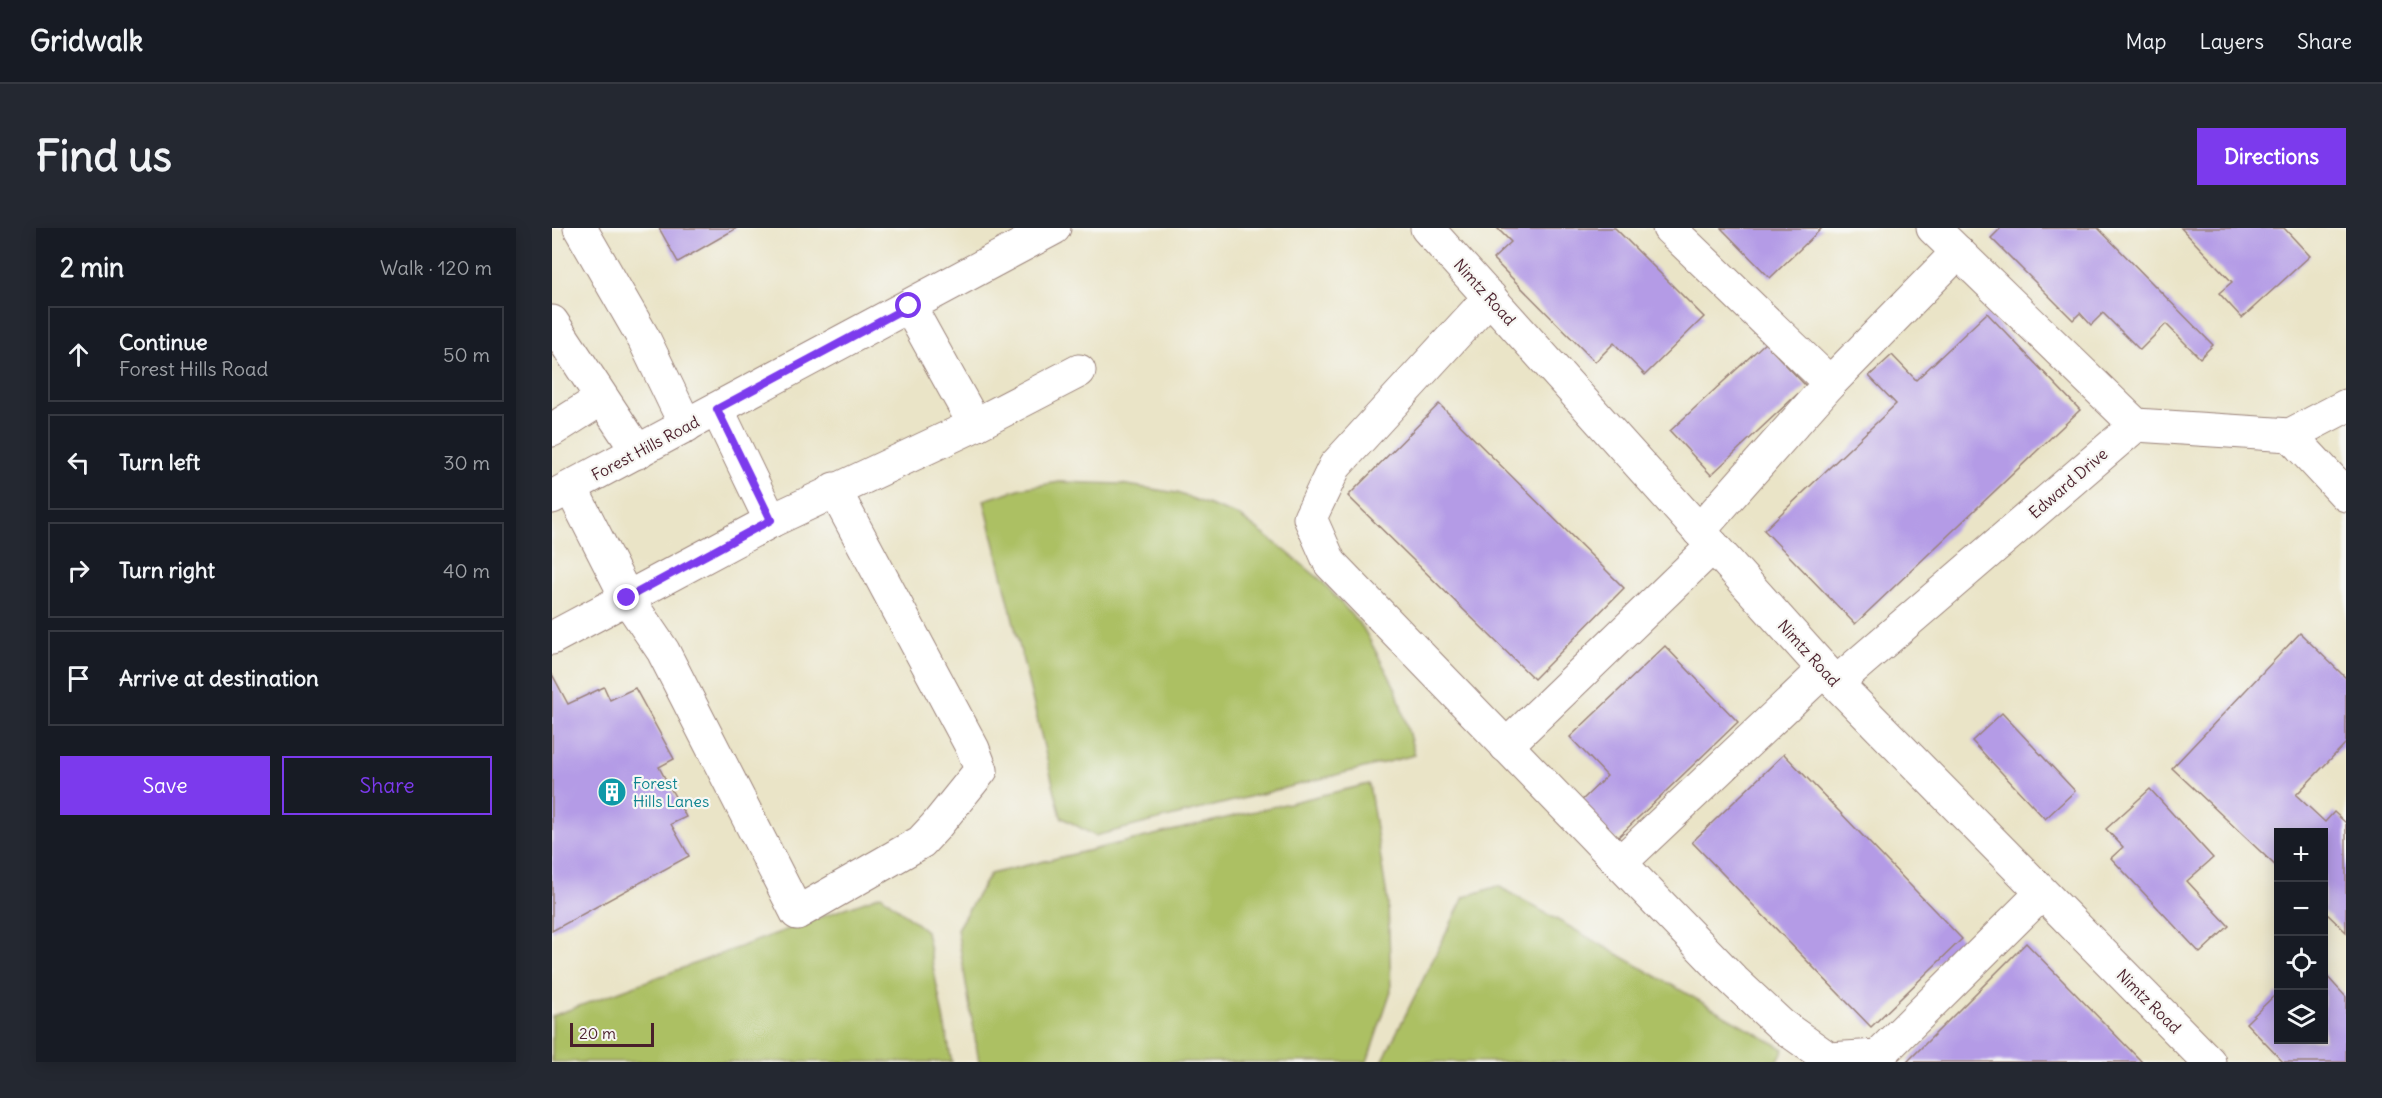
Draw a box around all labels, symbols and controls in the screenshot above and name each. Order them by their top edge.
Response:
text: Gridwalk [30,23,143,59]
text: Map [2126,28,2166,55]
text: Layers [2199,28,2264,55]
text: Share [2297,28,2352,55]
button: Directions [2197,128,2346,185]
text: Find us [36,130,172,182]
text: 2 min [60,251,124,284]
text: Walk · 120 m [380,255,492,280]
street label: Nimtz Road [1450,255,1520,329]
route start [895,292,921,318]
text: Continue [119,328,208,356]
icon: ahead [62,338,95,371]
text: 50 m [443,342,490,367]
text: Forest Hills Road [119,356,268,381]
street label: Forest Hills Road [588,411,702,485]
street label: Edward Drive [2025,443,2111,523]
icon: left [62,446,95,479]
text: Turn left [119,448,200,476]
text: 30 m [443,450,490,475]
icon: right [62,554,95,587]
text: Turn right [119,556,215,584]
text: 40 m [443,558,490,583]
route end [613,584,639,610]
street label: Nimtz Road [1774,616,1844,690]
icon: arrive [62,662,95,695]
text: Arrive at destination [119,664,319,692]
button: Save [60,756,270,815]
button: Share [282,756,492,815]
place label: Forest Hills Lanes [633,773,709,811]
building icon: Forest Hills Lanes [596,776,628,808]
map controls [2274,828,2328,1044]
button: + [2274,828,2328,882]
button: − [2274,882,2328,936]
button: locate [2274,936,2328,990]
street label: Nimtz Road [2113,965,2185,1037]
button: layers [2274,990,2328,1044]
scale bar [570,1020,654,1048]
text: 20 m [579,1023,616,1043]

